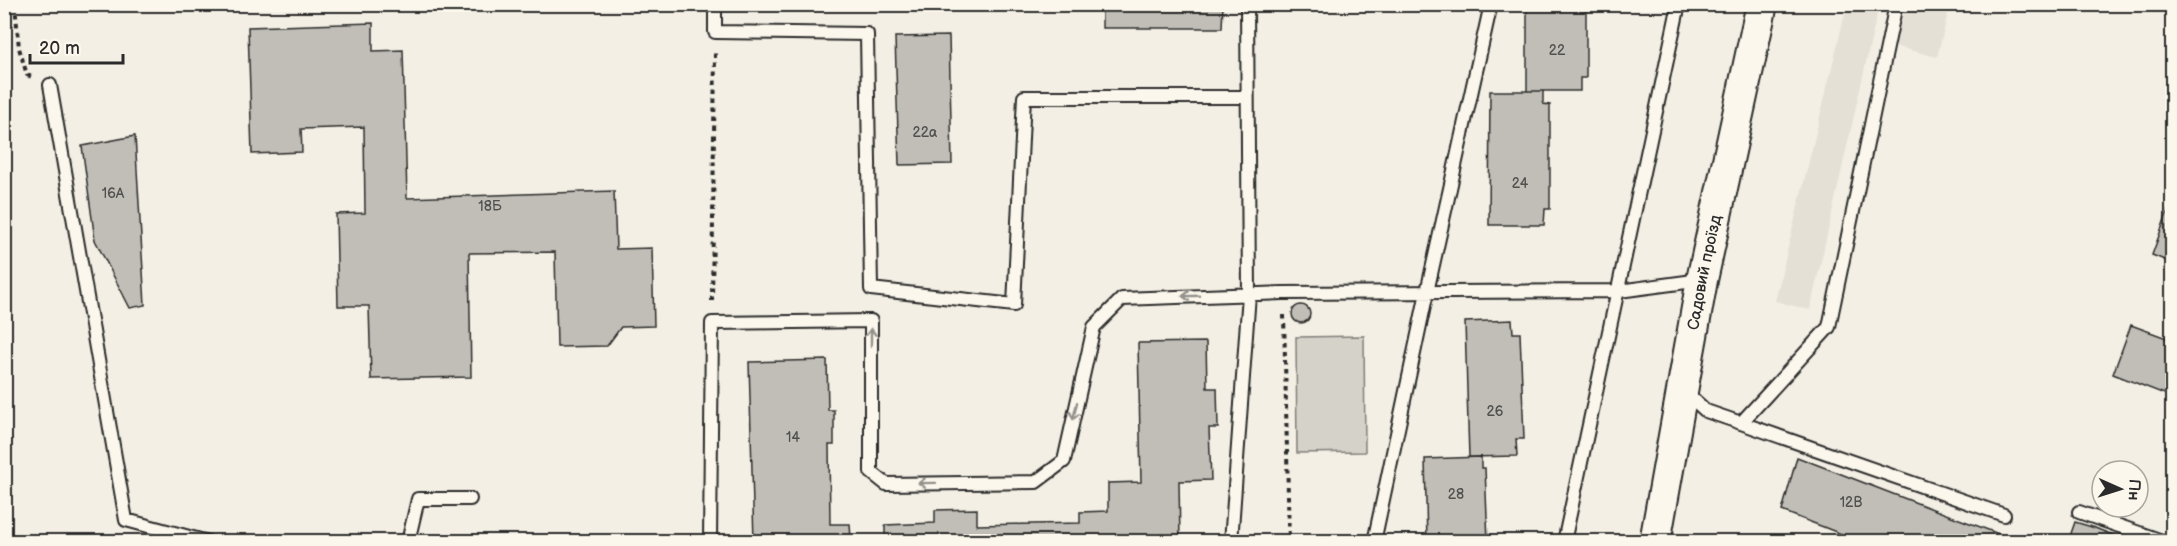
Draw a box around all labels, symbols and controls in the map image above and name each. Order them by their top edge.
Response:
scale bar [30,27,123,65]
text: 20 m [39,38,80,59]
house number: 22 [1549,42,1566,59]
house number: 22а [913,124,938,141]
house number: 24 [1512,175,1529,192]
house number: 16А [102,185,125,202]
house number: 18Б [478,198,502,215]
street label: Садовий проїзд [1684,213,1725,332]
one-way arrow [1181,291,1201,302]
one-way arrow [865,327,877,347]
one-way arrow [1069,401,1081,420]
house number: 26 [1487,403,1504,420]
house number: 14 [786,429,800,446]
north arrow [2090,459,2150,519]
one-way arrow [918,477,938,489]
text: Пн [2123,479,2144,501]
house number: 28 [1448,486,1464,503]
house number: 12В [1840,494,1862,511]

